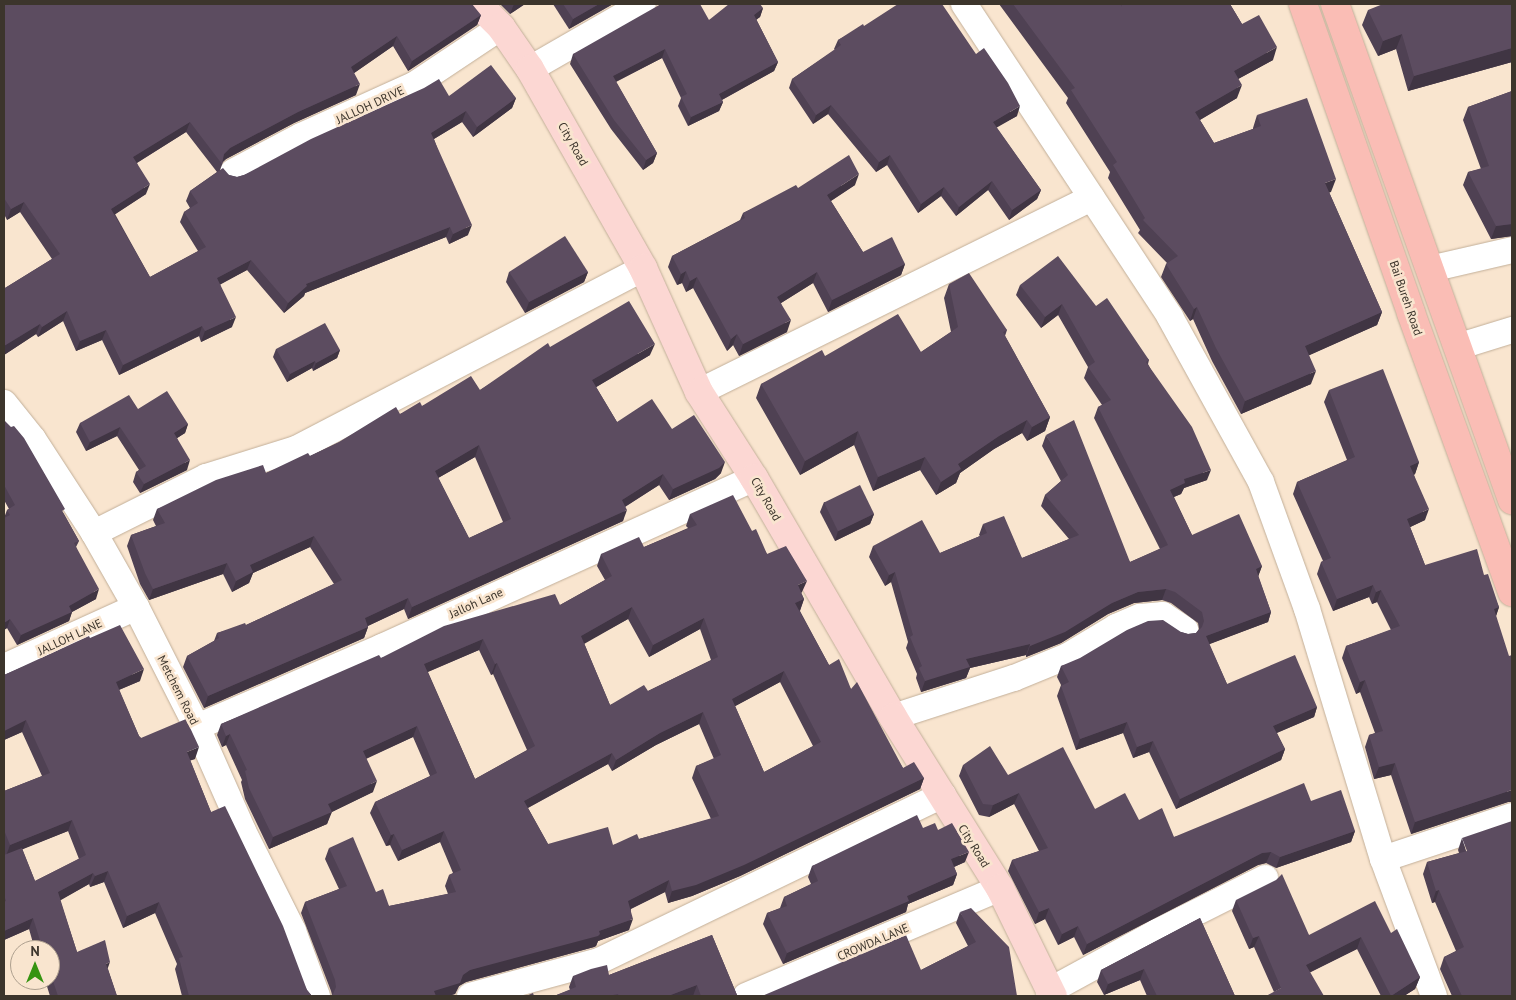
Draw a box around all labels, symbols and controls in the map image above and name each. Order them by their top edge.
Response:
street label: JALLOH DRIVE [334,83,406,127]
street label: City Road [555,119,591,169]
street label: Bai Bureh Road [1386,259,1426,337]
street label: City Road [748,474,784,524]
street label: Jalloh Lane [447,585,505,621]
street label: JALLOH LANE [36,616,104,658]
street label: Metchem Road [154,653,202,727]
street label: City Road [955,822,993,870]
street label: CROWDA LANE [835,920,911,964]
north arrow [10,940,60,990]
text: N [30,942,40,960]

